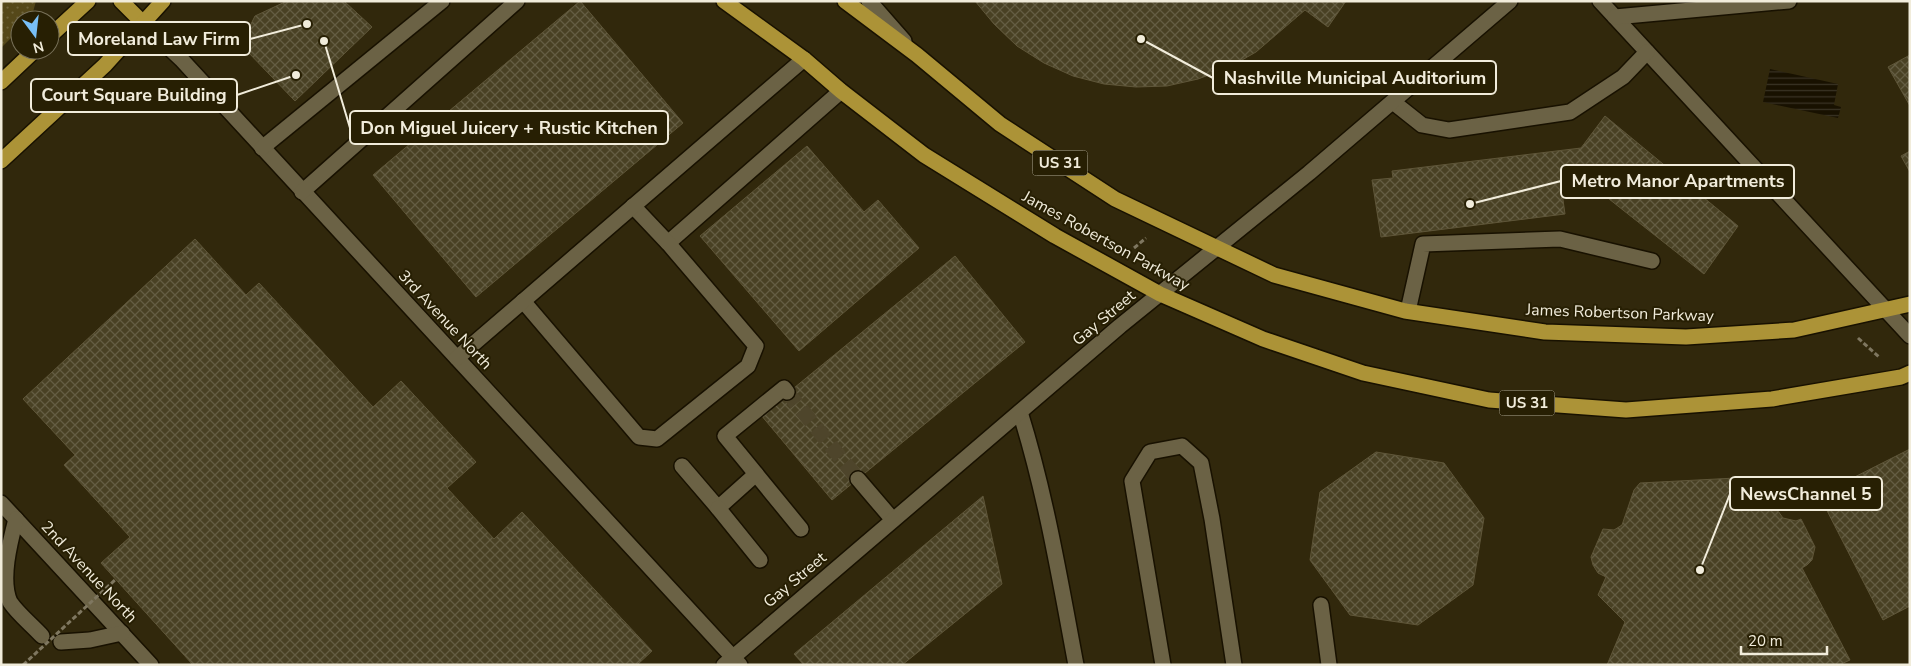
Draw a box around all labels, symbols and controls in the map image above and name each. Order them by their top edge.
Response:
north arrow [10,10,60,60]
callout: Moreland Law Firm [68,22,250,55]
text: Moreland Law Firm [78,27,240,51]
text: N [31,37,46,58]
callout: Nashville Municipal Auditorium [1213,61,1496,94]
text: Nashville Municipal Auditorium [1224,66,1486,90]
callout: Court Square Building [31,79,237,112]
text: Court Square Building [41,83,227,107]
callout: Don Miguel Juicery + Rustic Kitchen [350,111,668,144]
text: Don Miguel Juicery + Rustic Kitchen [360,116,658,140]
road number: US 31 [1032,150,1088,176]
callout: Metro Manor Apartments [1561,165,1794,198]
text: Metro Manor Apartments [1572,169,1785,193]
street label: James Robertson Parkway [1018,185,1194,297]
street label: 3rd Avenue North [393,265,497,375]
street label: Gay Street [1068,285,1140,351]
street label: James Robertson Parkway [1525,299,1715,327]
road number: US 31 [1500,390,1554,416]
callout: NewsChannel 5 [1730,477,1882,510]
text: NewsChannel 5 [1740,482,1872,506]
street label: 2nd Avenue North [36,516,142,628]
street label: Gay Street [759,547,831,613]
scale bar [1741,624,1827,656]
text: 20 m [1748,631,1783,651]

